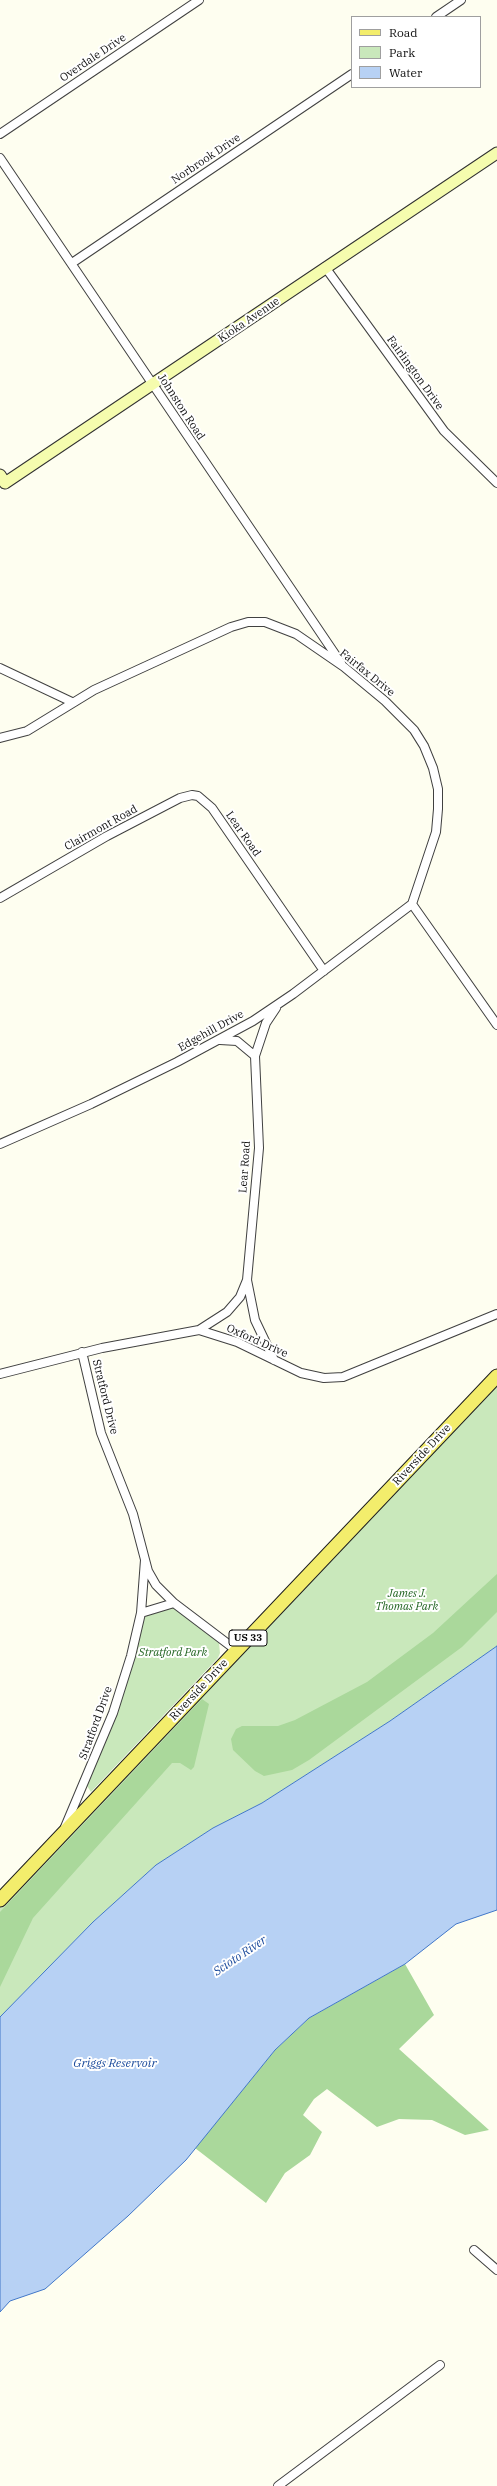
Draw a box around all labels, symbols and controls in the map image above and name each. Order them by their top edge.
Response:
legend [351,16,481,88]
text: Road [389,25,418,40]
street label: Overdale Drive [58,31,128,85]
text: Park [389,45,415,60]
text: Water [389,65,422,80]
street label: Norbrook Drive [169,131,243,187]
street label: Kioka Avenue [216,295,282,345]
street label: Fairlington Drive [384,334,446,412]
street label: Johnston Road [155,371,207,443]
street label: Fairfax Drive [337,647,397,699]
street label: Clairmont Road [62,803,140,853]
street label: Lear Road [223,809,263,859]
street label: Edgehill Drive [176,1008,246,1054]
street label: Lear Road [237,1141,253,1193]
street label: Oxford Drive [224,1322,290,1360]
street label: Stratford Drive [89,1358,121,1436]
street label: Riverside Drive [390,1422,454,1488]
park label: James J. Thomas Park [376,1587,438,1613]
road number: US 33 [229,1630,267,1646]
park label: Stratford Park [139,1646,207,1660]
street label: Riverside Drive [167,1657,231,1723]
street label: Stratford Drive [77,1685,115,1761]
water label: Scioto River [211,1933,269,1979]
water label: Griggs Reservoir [73,2057,157,2071]

